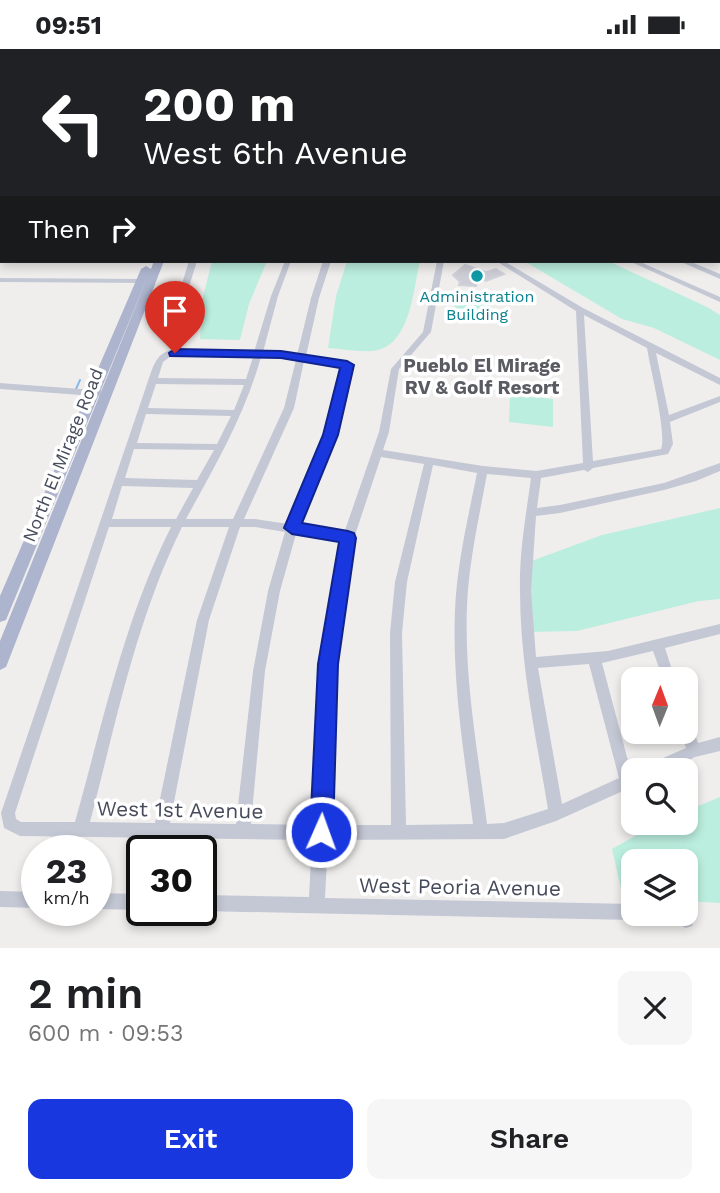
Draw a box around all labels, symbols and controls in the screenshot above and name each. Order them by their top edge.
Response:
text: 09:51 [35,10,102,40]
text: 200 m [143,75,295,133]
icon: left [28,77,119,168]
text: West 6th Avenue [143,134,408,172]
icon: right [104,210,142,248]
text: Then [28,214,90,244]
marker: Administration Building [469,268,485,284]
pin [145,281,205,353]
place label: Administration Building [420,287,534,324]
icon: arrive [156,292,194,330]
district label: Pueblo El Mirage RV & Golf Resort [403,354,561,399]
street label: North El Mirage Road [18,365,107,545]
north arrow [621,667,698,744]
map controls [621,667,698,926]
button: search [621,758,698,835]
position arrow [284,795,358,869]
street label: West 1st Avenue [96,796,264,823]
speed limit sign: 30 [126,835,217,926]
button: layers [621,849,698,926]
text: 23 [46,850,87,892]
street label: West Peoria Avenue [359,872,561,901]
text: km/h [43,887,90,908]
text: 2 min [28,969,143,1018]
button: close [618,971,692,1045]
text: 600 m · 09:53 [28,1020,183,1047]
button: Exit [28,1099,353,1179]
button: Share [367,1099,692,1179]

